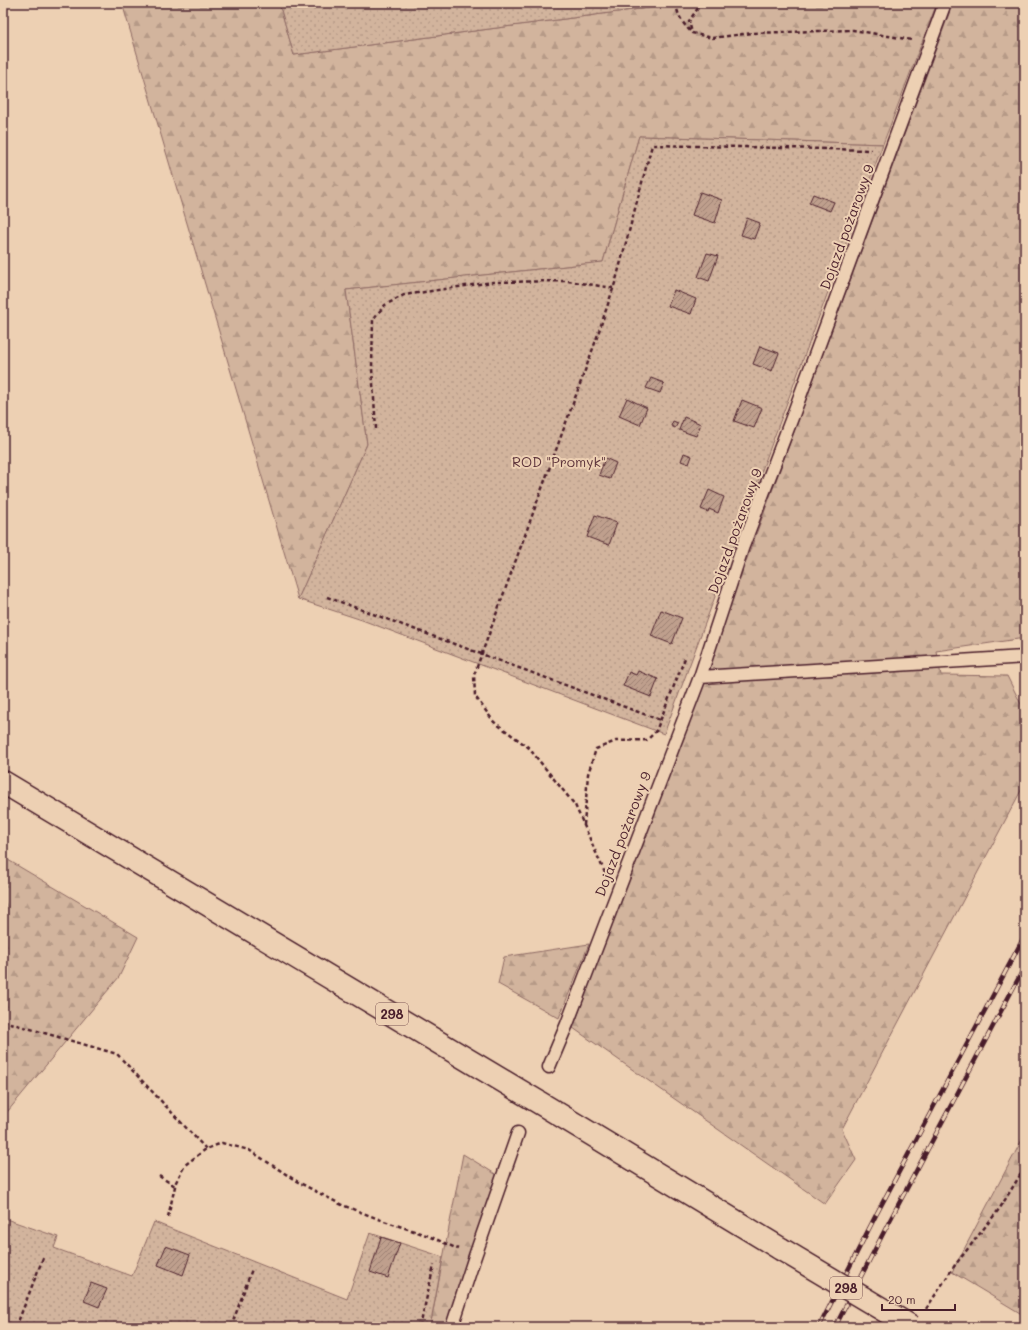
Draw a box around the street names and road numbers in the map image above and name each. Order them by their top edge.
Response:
street label: Dojazd pożarowy 9 [815,161,878,292]
street label: Dojazd pożarowy 9 [703,465,766,596]
street label: Dojazd pożarowy 9 [590,769,655,899]
road number: 298 [376,1003,408,1025]
road number: 298 [830,1277,862,1299]

